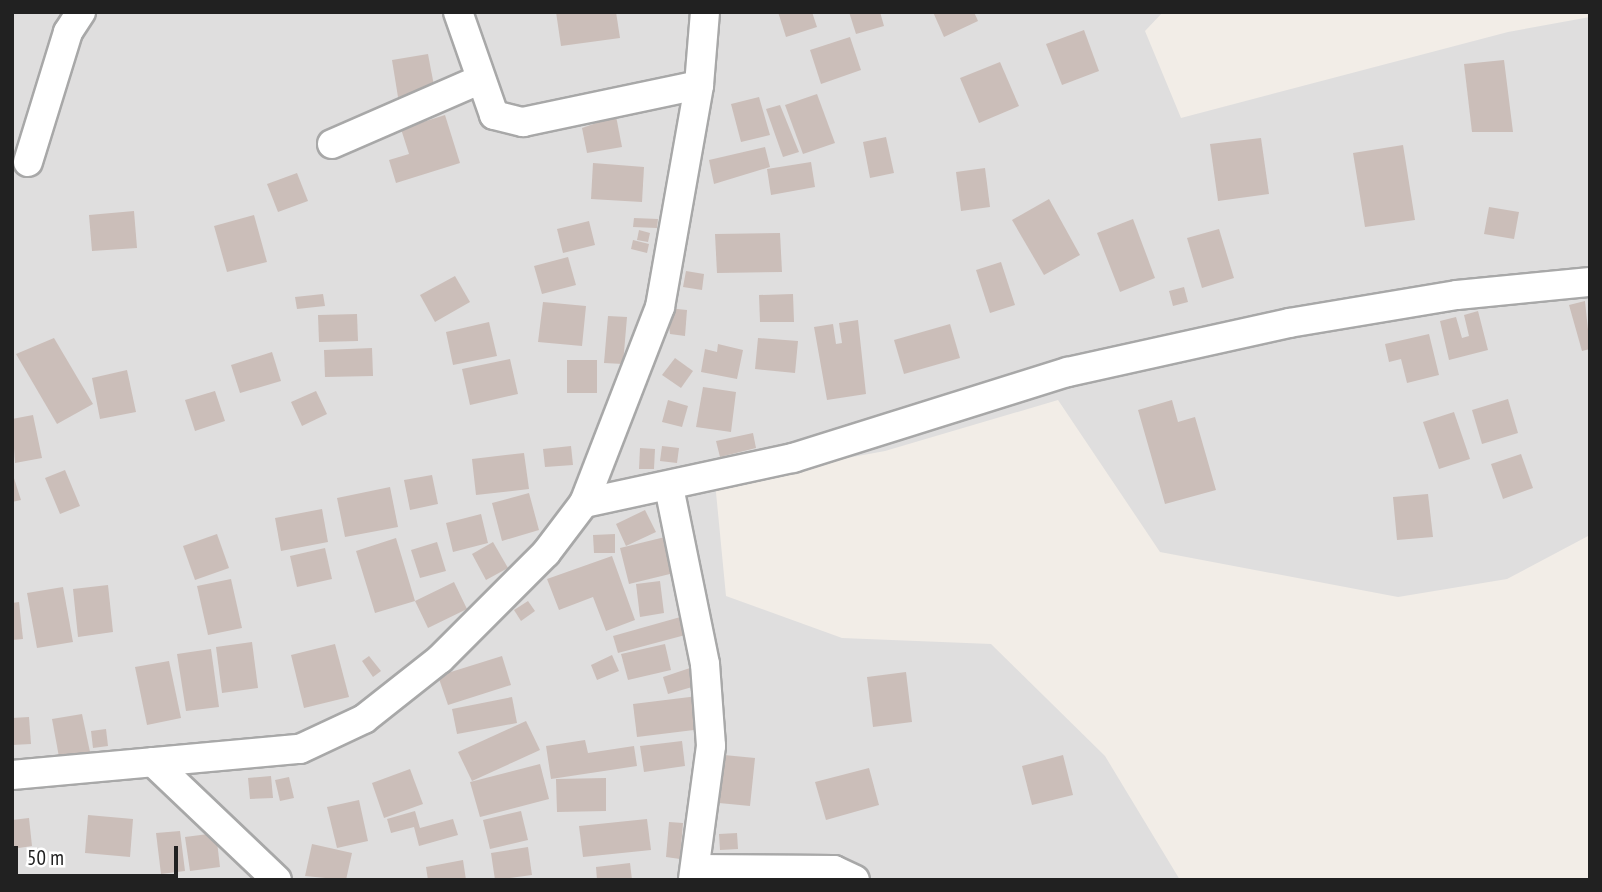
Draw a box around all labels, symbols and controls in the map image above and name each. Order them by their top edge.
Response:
scale bar [18,832,182,876]
text: 50 m [27,844,64,871]

